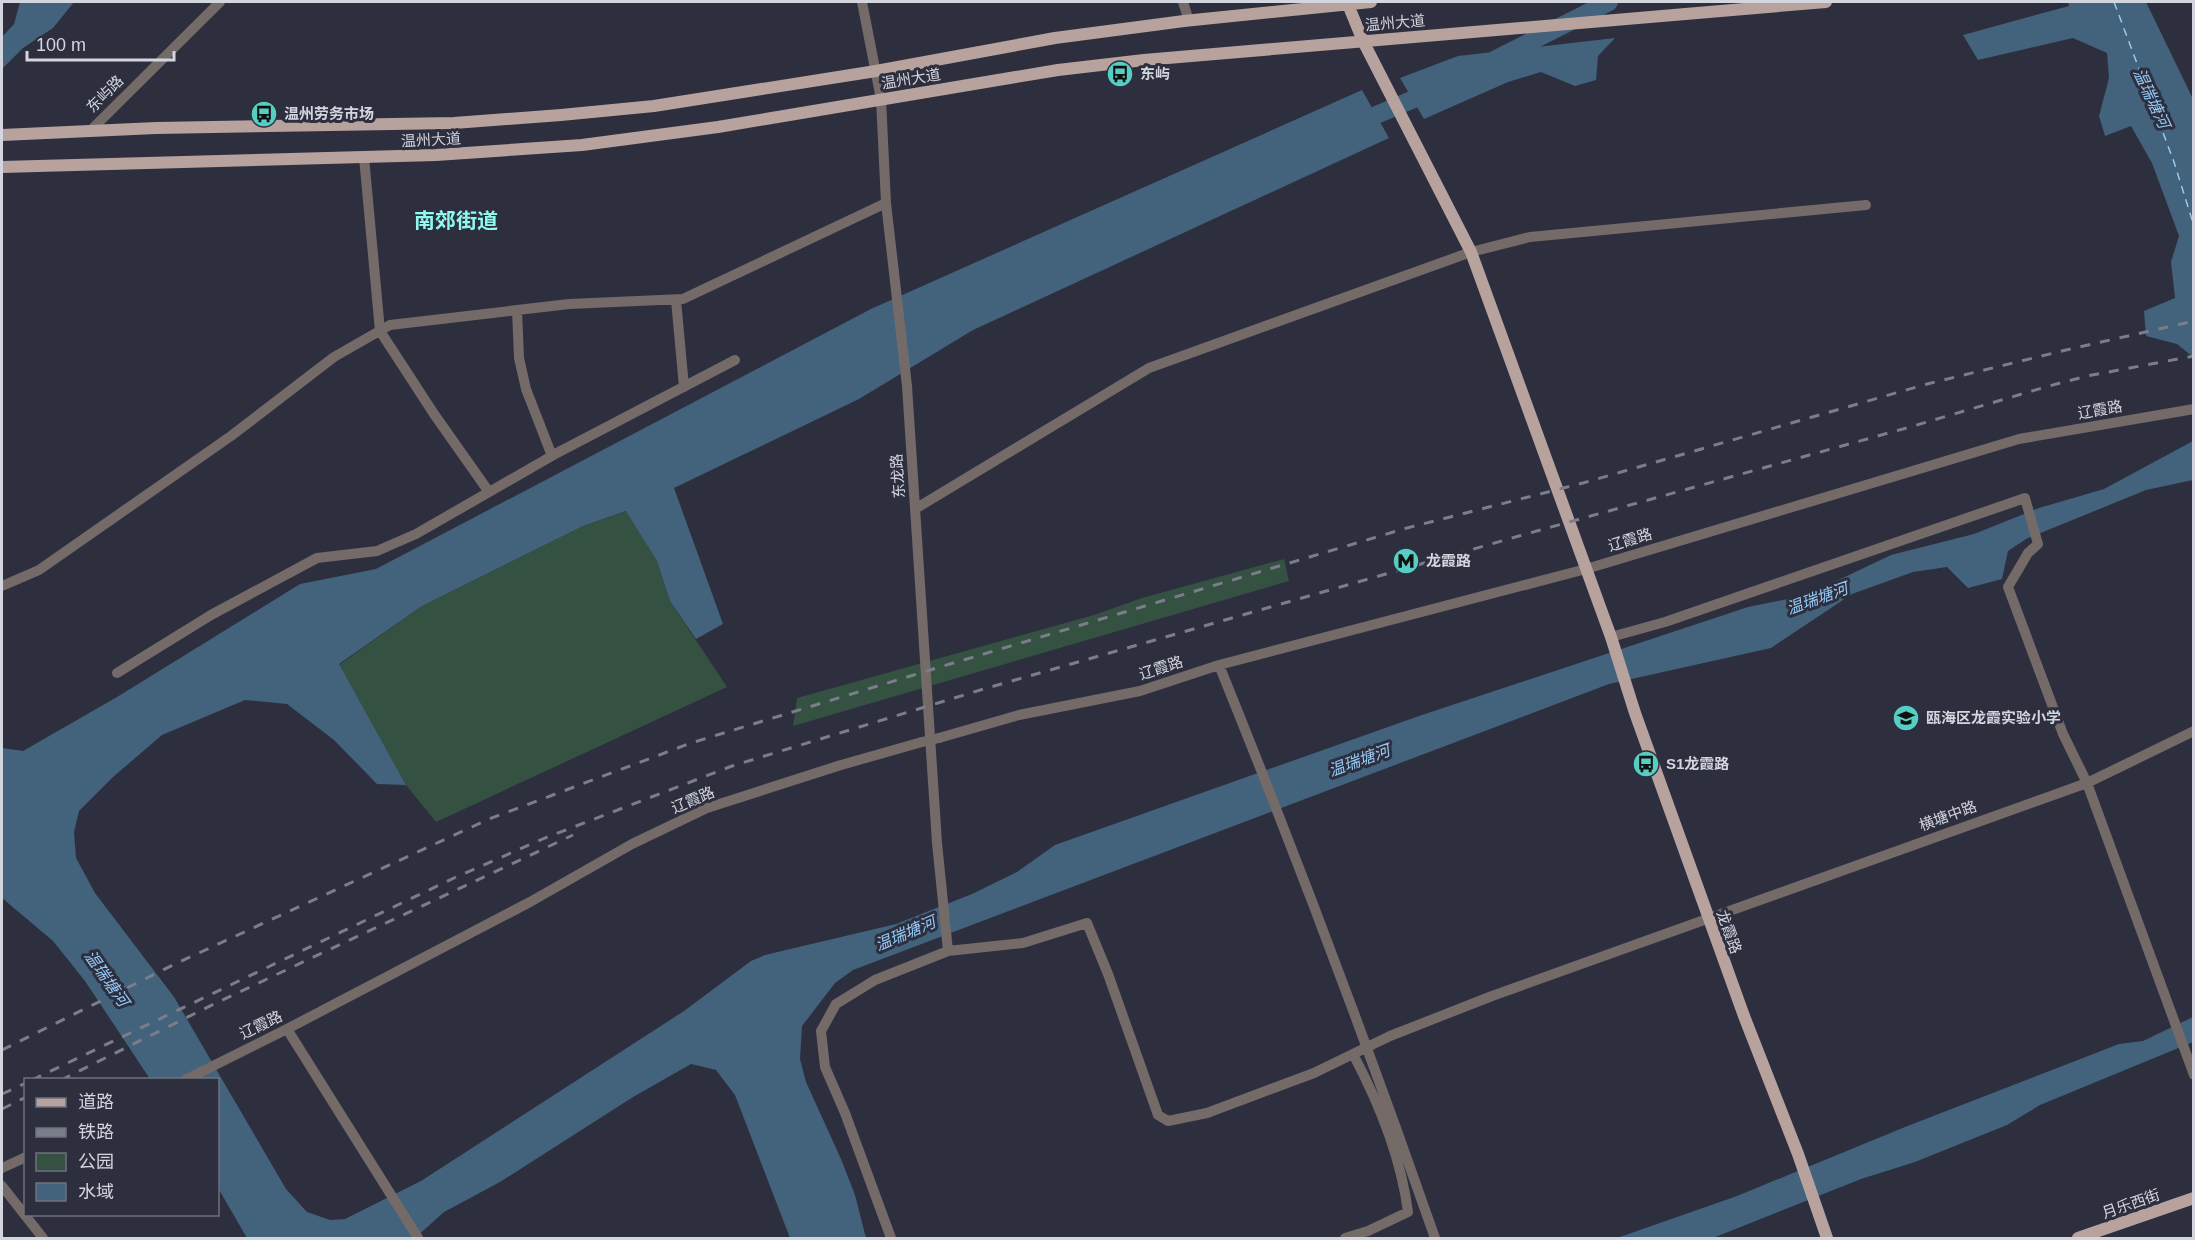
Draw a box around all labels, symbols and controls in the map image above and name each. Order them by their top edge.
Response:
street label: 温州大道 [1364,11,1426,34]
scale bar [27,24,174,62]
text: 100 m [36,35,86,55]
bus stop icon: 东屿 [1105,59,1135,89]
street label: 温州大道 [880,65,942,92]
place label: 东屿 [1140,65,1170,82]
water label: 温瑞塘河 [2130,66,2174,134]
street label: 东屿路 [83,72,127,116]
bus stop icon: 温州劳务市场 [249,99,279,129]
place label: 温州劳务市场 [284,105,374,122]
street label: 温州大道 [401,129,461,150]
district label: 南郊街道 [414,209,498,232]
street label: 辽霞路 [2076,397,2124,422]
street label: 东龙路 [887,453,908,499]
street label: 辽霞路 [1606,525,1654,554]
metro station icon: 龙霞路 [1391,546,1421,576]
place label: 龙霞路 [1426,552,1471,569]
water label: 温瑞塘河 [1784,579,1853,617]
street label: 辽霞路 [1137,652,1185,683]
school or university icon: 瓯海区龙霞实验小学 [1891,703,1921,733]
place label: 瓯海区龙霞实验小学 [1926,709,2061,726]
water label: 温瑞塘河 [1326,741,1395,779]
bus stop icon: S1龙霞路 [1631,749,1661,779]
place label: S1龙霞路 [1666,755,1729,772]
street label: 辽霞路 [669,783,717,816]
street label: 横塘中路 [1917,797,1979,834]
street label: 龙霞路 [1714,908,1745,956]
water label: 温瑞塘河 [872,912,941,954]
water label: 温瑞塘河 [81,947,134,1012]
street label: 辽霞路 [237,1007,285,1042]
legend [24,1078,219,1216]
text: 道路 [78,1092,114,1112]
text: 铁路 [78,1122,114,1142]
text: 公园 [78,1152,114,1172]
text: 水域 [78,1182,114,1202]
street label: 月乐西街 [2100,1186,2162,1221]

